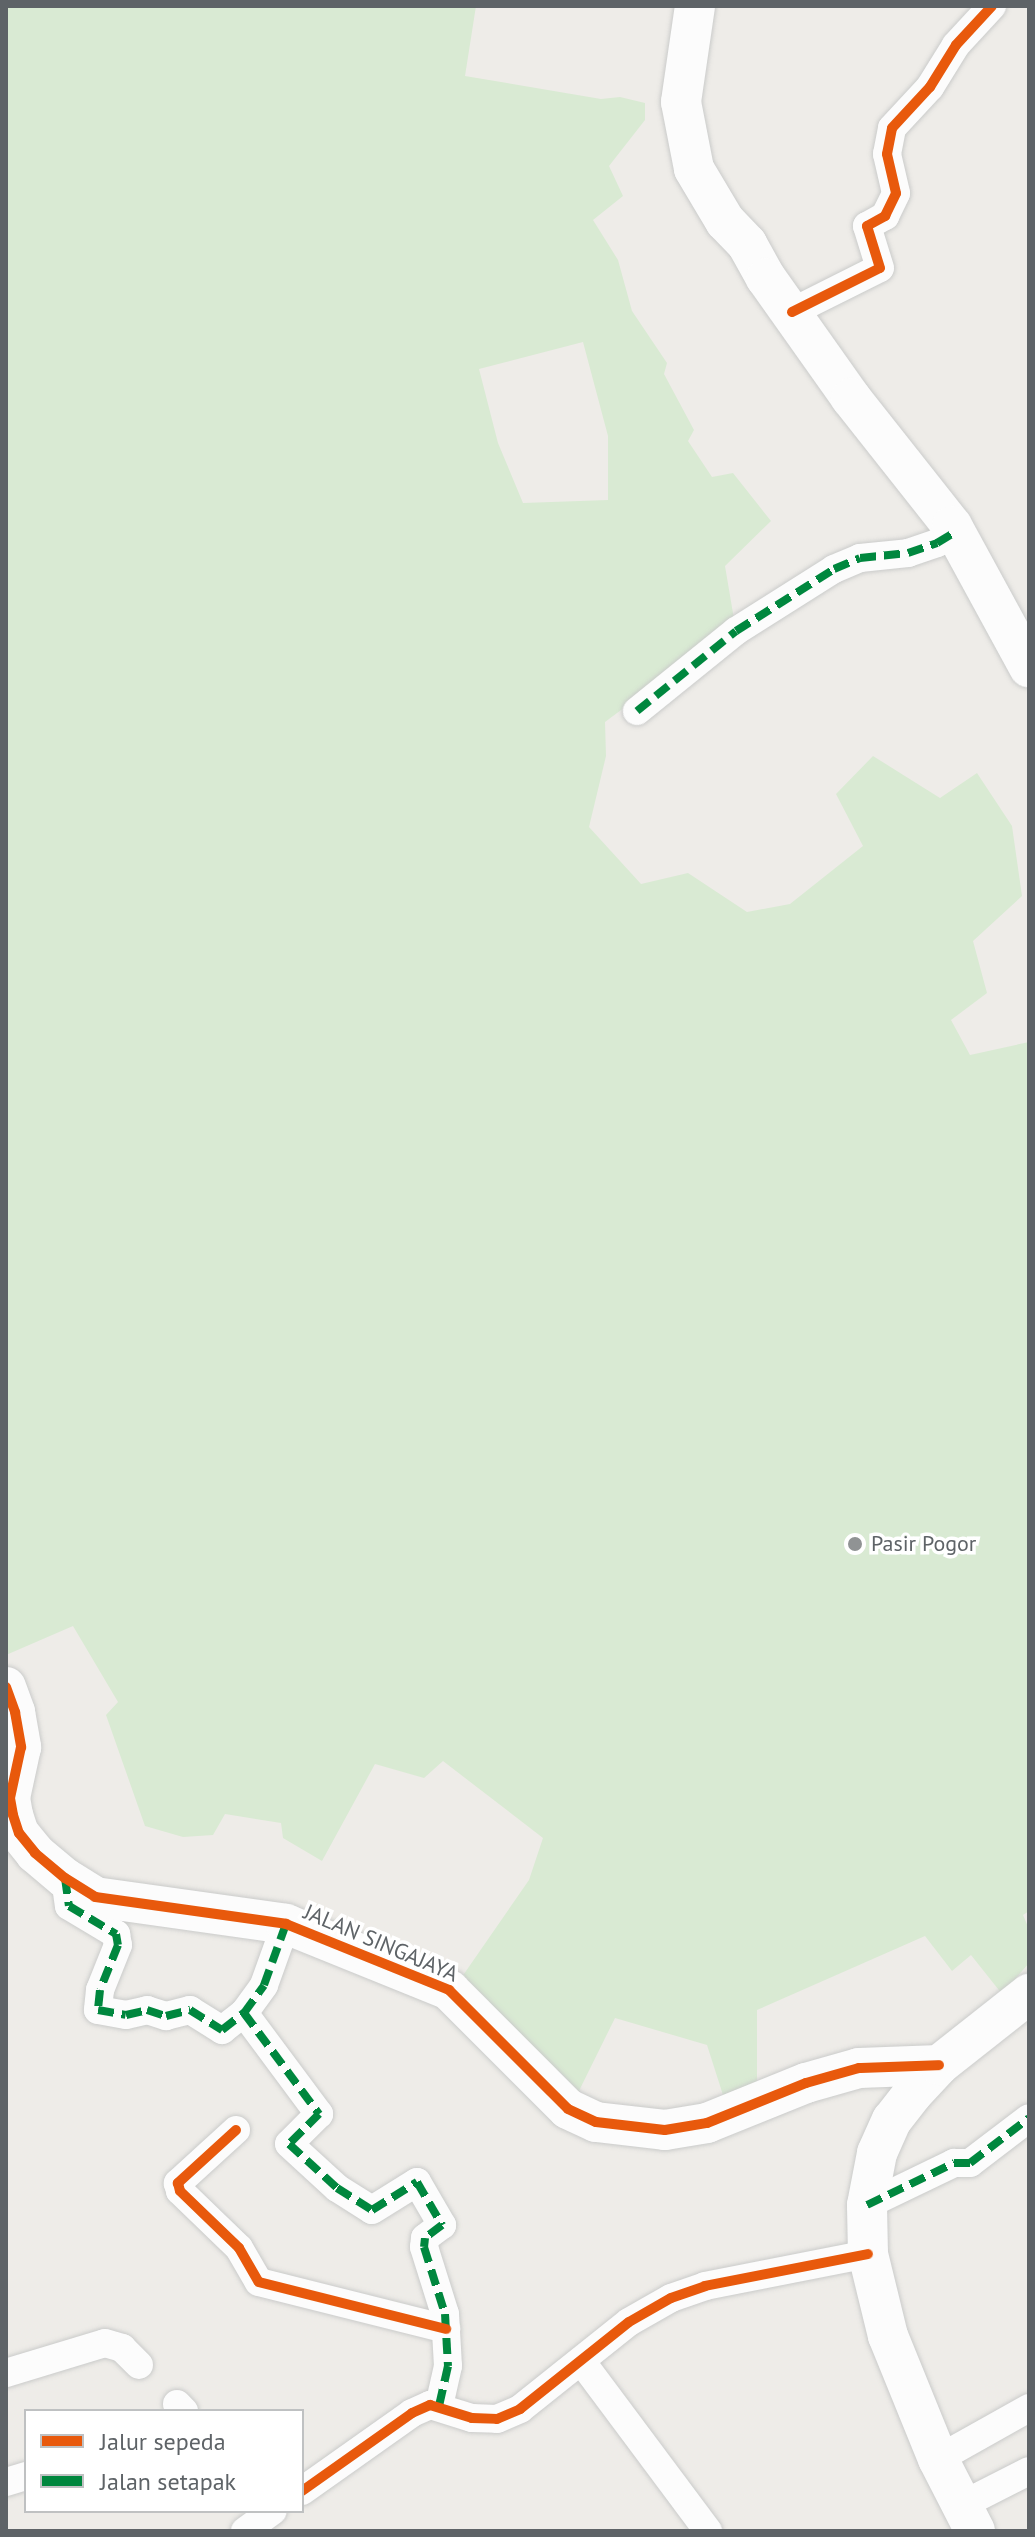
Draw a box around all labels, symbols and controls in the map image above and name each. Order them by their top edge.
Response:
place label: Pasir Pogor [871,1531,976,1557]
marker: Pasir Pogor [846,1535,864,1553]
street label: JALAN SINGAJAYA [300,1899,462,1987]
legend [24,2409,304,2513]
text: Jalur sepeda [100,2426,226,2457]
text: Jalan setapak [100,2466,236,2497]

